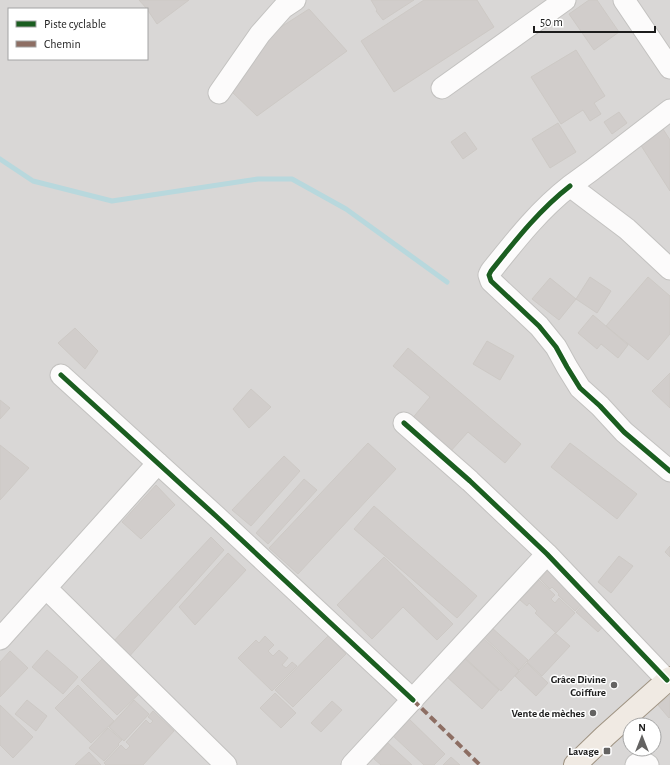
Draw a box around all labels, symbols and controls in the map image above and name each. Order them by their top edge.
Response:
legend [8,8,148,60]
scale bar [534,8,655,34]
text: 50 m [540,16,563,28]
text: Piste cyclable [44,18,106,31]
text: Chemin [44,38,81,50]
place label: Grâce Divine Coiffure [551,674,606,698]
marker: Grâce Divine Coiffure [609,680,619,690]
place label: Vente de mèches [511,708,585,719]
marker: Vente de mèches [588,708,598,718]
north arrow [622,717,662,757]
text: N [638,722,646,733]
place label: Lavage [568,746,599,757]
marker: Lavage [602,746,612,756]

